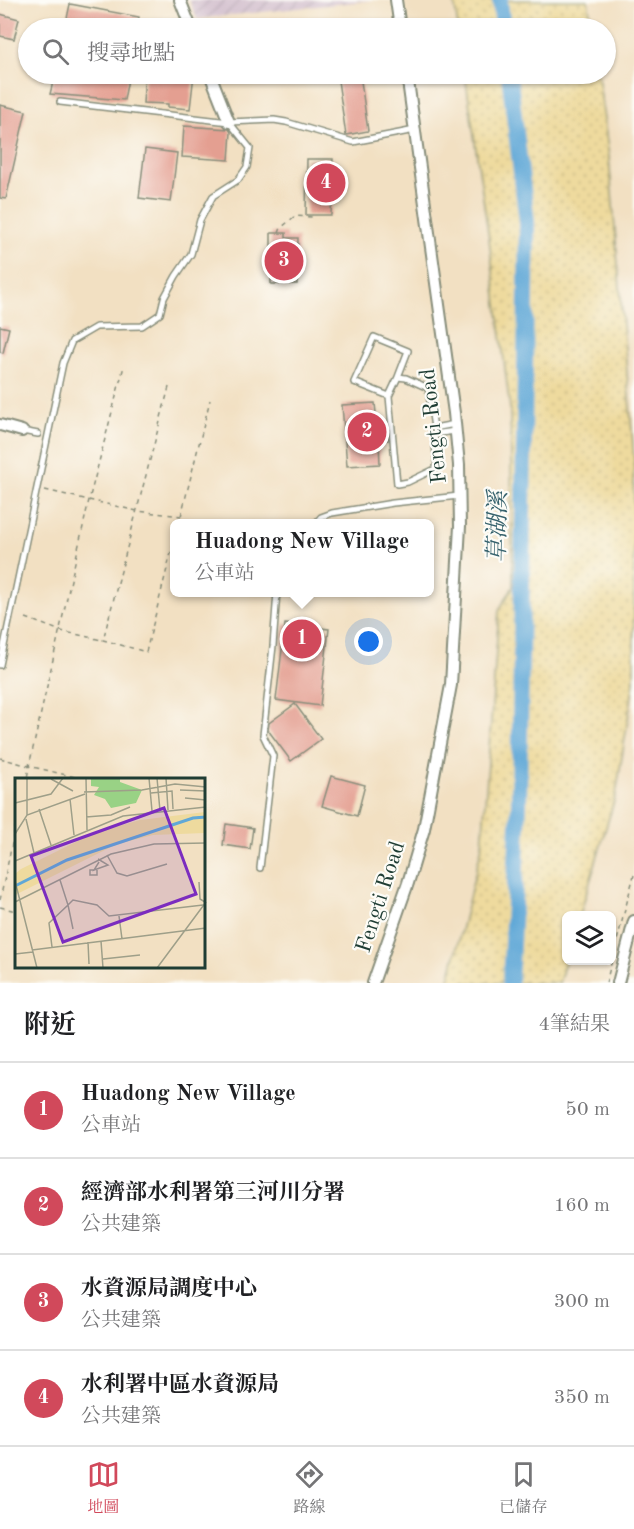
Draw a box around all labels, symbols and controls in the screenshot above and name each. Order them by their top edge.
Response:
search box [18,18,616,84]
icon: search [39,35,72,68]
text: 搜尋地點 [87,43,175,65]
pin: 4 [306,160,346,206]
pin: 3 [264,238,304,284]
street label: Fengti Road [417,367,451,485]
pin: 2 [348,410,386,454]
water label: 草湖溪 [483,488,512,563]
popup [170,519,434,597]
text: Huadong New Village [195,531,409,553]
text: 公車站 [195,564,255,584]
pin: 1 [282,616,322,662]
your location [354,627,383,656]
inset map [15,778,206,968]
street label: Fengti Road [353,838,409,956]
map controls [562,911,616,965]
button: layers [562,911,616,965]
text: 附近 [24,1013,76,1039]
text: 4筆結果 [538,1015,610,1035]
text: Huadong New Village [81,1083,296,1105]
text: 1 [38,1100,49,1120]
text: 50 m [565,1100,610,1120]
text: 公車站 [81,1116,141,1136]
text: 經濟部水利署第三河川分署 [81,1182,345,1204]
text: 2 [38,1196,49,1216]
text: 160 m [554,1196,610,1216]
text: 公共建築 [81,1215,161,1235]
text: 水資源局調度中心 [81,1278,257,1300]
text: 3 [38,1292,49,1312]
text: 300 m [554,1292,610,1312]
text: 公共建築 [81,1311,161,1331]
text: 水利署中區水資源局 [81,1374,279,1396]
text: 4 [38,1388,49,1408]
text: 350 m [554,1388,610,1408]
text: 公共建築 [81,1407,161,1427]
tab: 地圖 [87,1458,120,1518]
tab: 路線 [293,1458,326,1518]
tab: 已儲存 [499,1458,547,1518]

